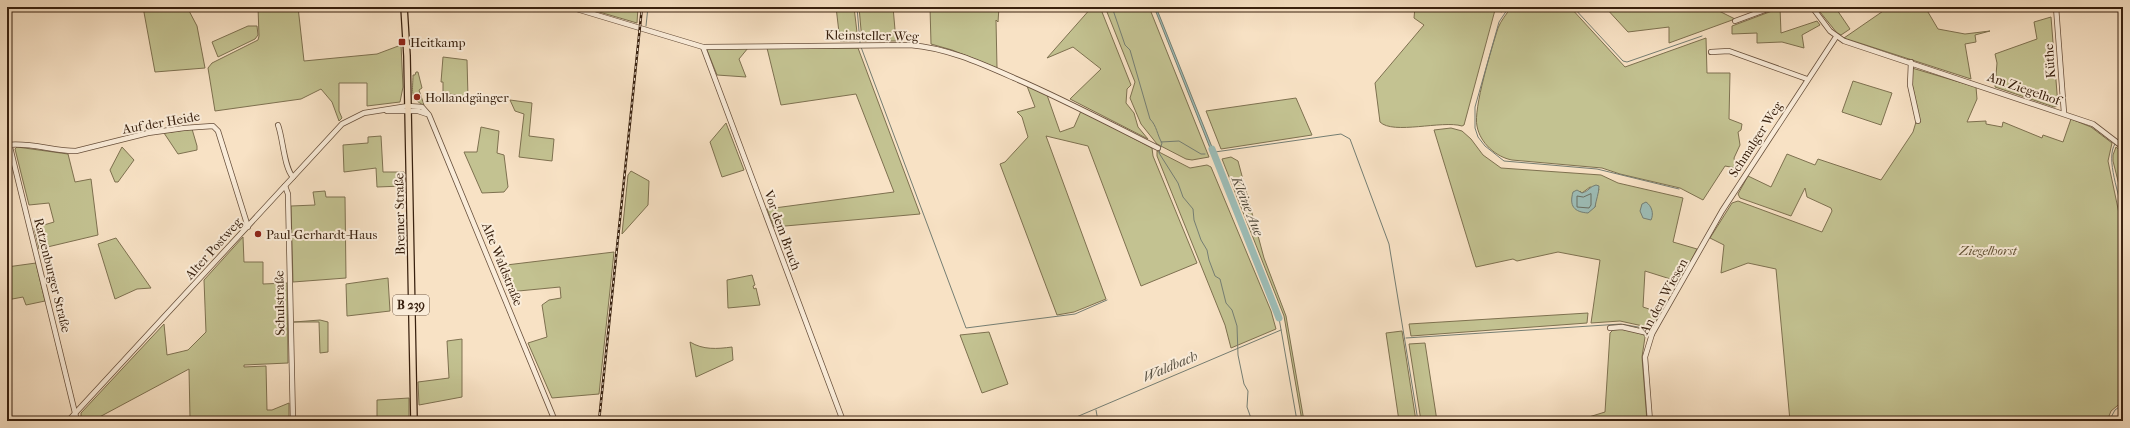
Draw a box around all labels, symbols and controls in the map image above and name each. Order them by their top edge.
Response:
street label: Kleinsteller Weg [825,27,920,44]
place label: Heitkamp [410,35,466,50]
marker: Heitkamp [397,37,407,47]
street label: Küthe [2041,43,2058,79]
street label: Am Ziegelhof [1985,69,2065,109]
place label: Hollandgänger [425,90,509,105]
marker: Hollandgänger [412,92,422,102]
street label: Schmalger Weg [1725,98,1786,180]
street label: Auf der Heide [120,108,202,137]
street label: Bremer Straße [391,172,408,255]
water label: Kleine Aue [1227,173,1267,239]
street label: Vor dem Bruch [761,187,804,273]
street label: Alter Postweg [181,214,246,283]
street label: Ratzenburger Straße [31,216,74,335]
street label: Alte Waldstraße [479,219,526,309]
place label: Paul-Gerhardt-Haus [266,227,377,242]
marker: Paul-Gerhardt-Haus [253,229,263,239]
park label: Ziegelhorst [1958,243,2018,258]
street label: An den Wiesen [1636,255,1691,338]
street label: Schulstraße [271,270,288,336]
road number: B 239 [393,295,429,315]
water label: Waldbach [1140,347,1200,386]

